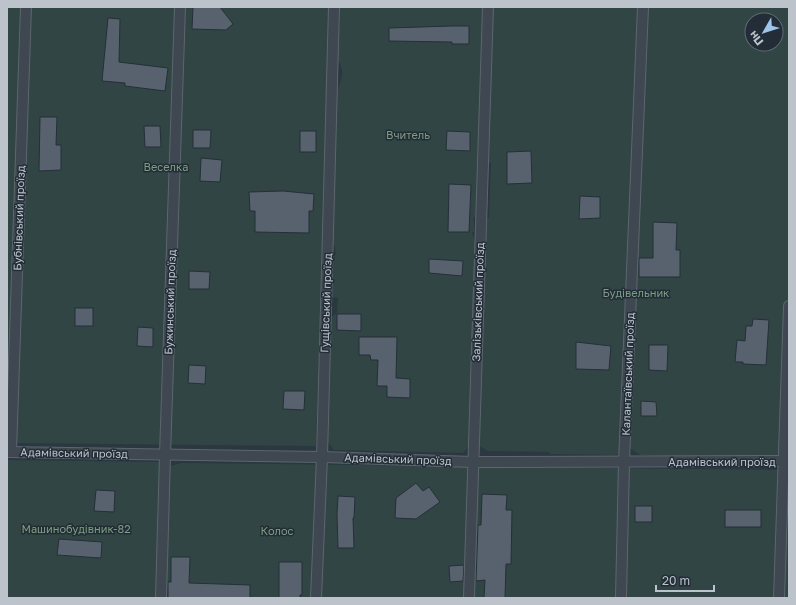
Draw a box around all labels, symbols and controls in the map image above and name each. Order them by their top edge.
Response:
north arrow [744,12,784,52]
text: Пн [746,28,766,49]
park label: Вчитель [386,128,430,141]
park label: Веселка [144,160,188,173]
street label: Бубнівський проїзд [10,165,27,271]
street label: Залізьківський проїзд [469,242,486,362]
street label: Бужинський проїзд [161,249,178,355]
street label: Гущівський проїзд [317,253,334,353]
park label: Будівельник [603,286,670,299]
street label: Калантаївський проїзд [619,312,636,436]
street label: Адамівський проїзд [20,445,128,460]
street label: Адамівський проїзд [344,450,452,467]
street label: Адамівський проїзд [668,455,776,468]
park label: Машинобудівник-82 [21,522,131,535]
park label: Колос [261,524,294,537]
scale bar [656,567,714,593]
text: 20 m [662,573,690,588]

